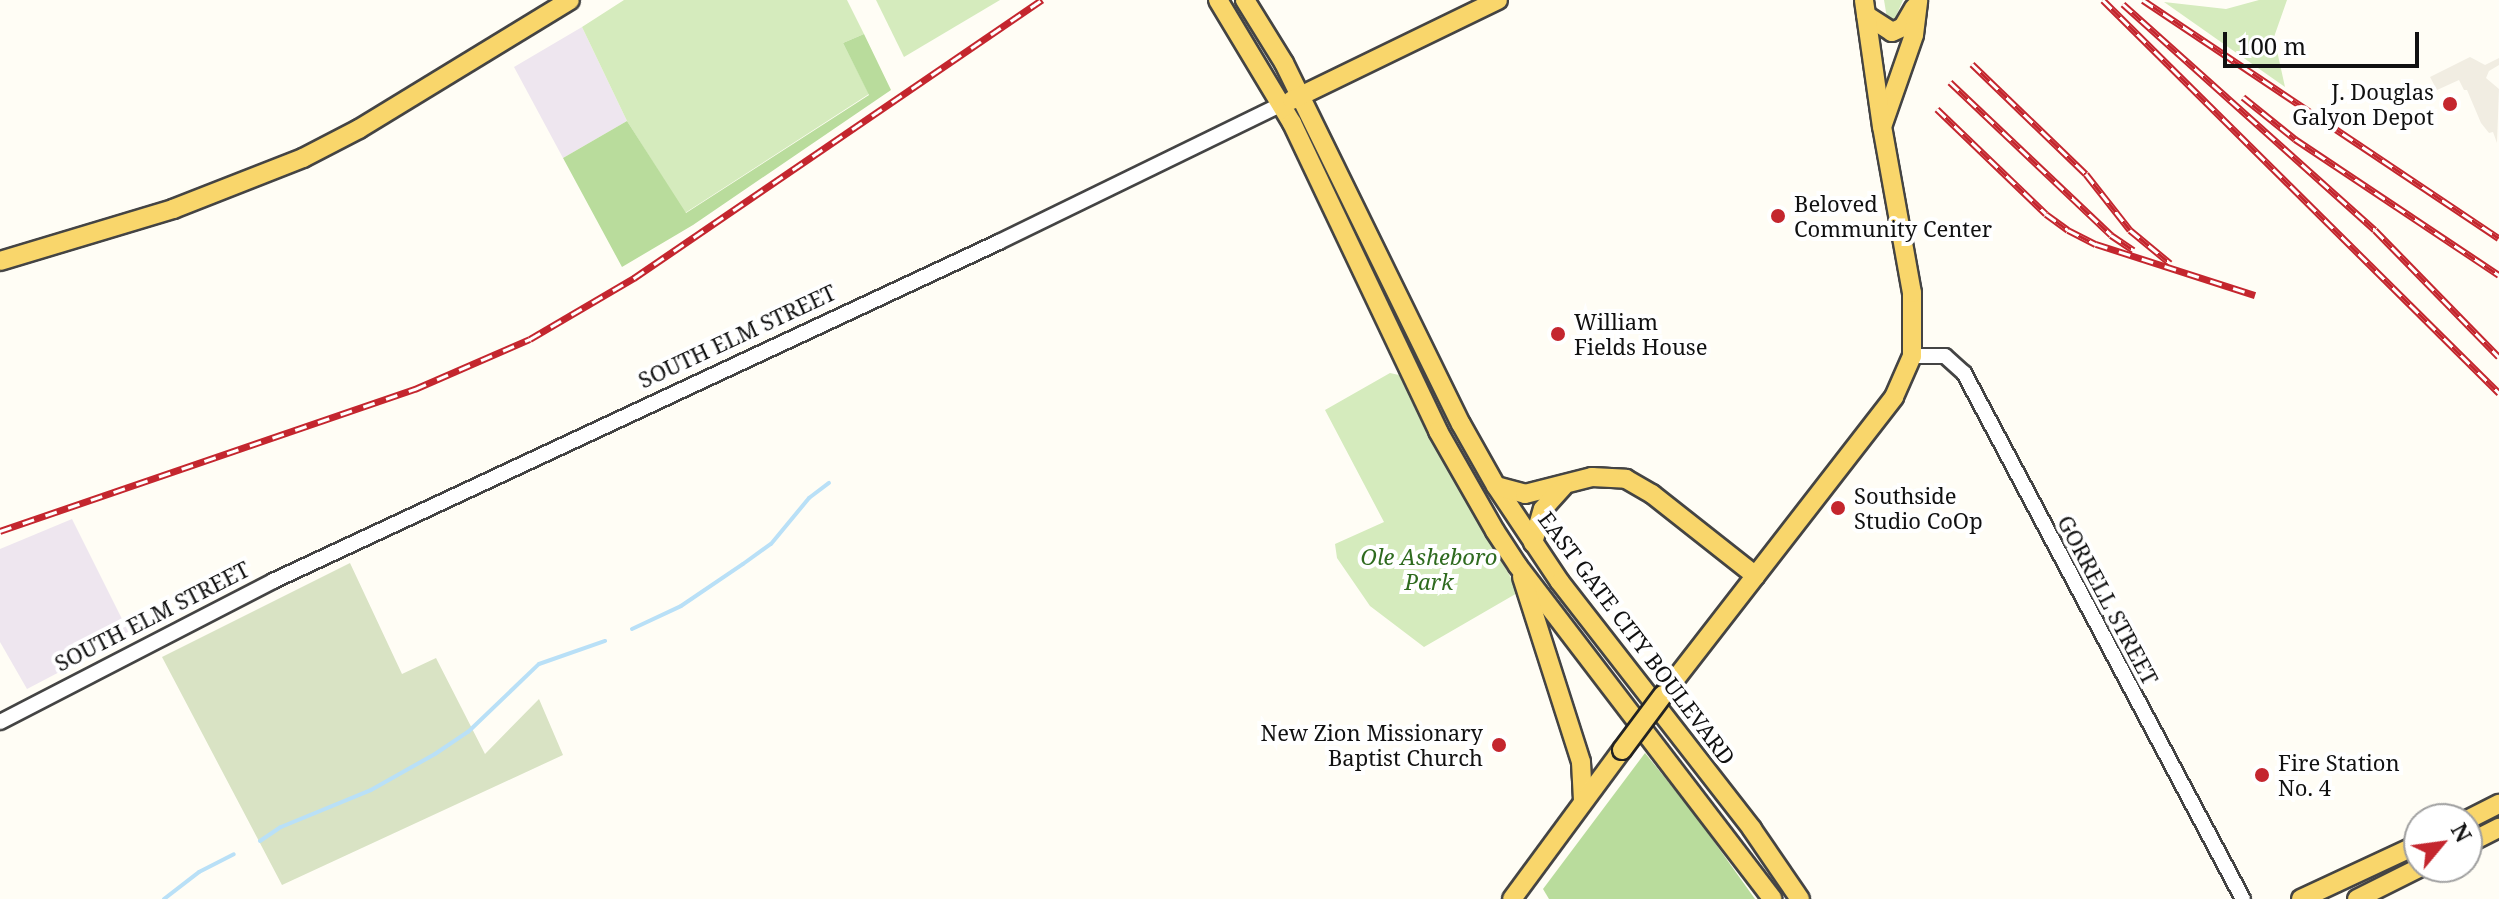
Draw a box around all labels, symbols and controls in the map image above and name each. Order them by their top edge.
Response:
scale bar [2227,16,2423,66]
text: 100 m [2237,29,2306,62]
place label: J. Douglas Galyon Depot [2292,78,2434,130]
marker: J. Douglas Galyon Depot [2441,95,2459,113]
place label: Beloved Community Center [1794,190,1992,242]
marker: Beloved Community Center [1769,207,1787,225]
street label: SOUTH ELM STREET [634,279,840,393]
place label: William Fields House [1574,308,1708,360]
marker: William Fields House [1549,325,1567,343]
place label: Southside Studio CoOp [1854,482,1983,534]
marker: Southside Studio CoOp [1829,499,1847,517]
street label: EAST GATE CITY BOULEVARD [1533,506,1741,770]
street label: GORRELL STREET [2052,511,2164,689]
park label: Ole Asheboro Park [1361,543,1497,594]
street label: SOUTH ELM STREET [50,555,254,677]
place label: New Zion Missionary Baptist Church [1260,719,1483,770]
marker: New Zion Missionary Baptist Church [1490,736,1508,754]
place label: Fire Station No. 4 [2278,749,2400,800]
marker: Fire Station No. 4 [2253,766,2271,784]
north arrow [2403,803,2483,883]
text: N [2445,817,2480,847]

